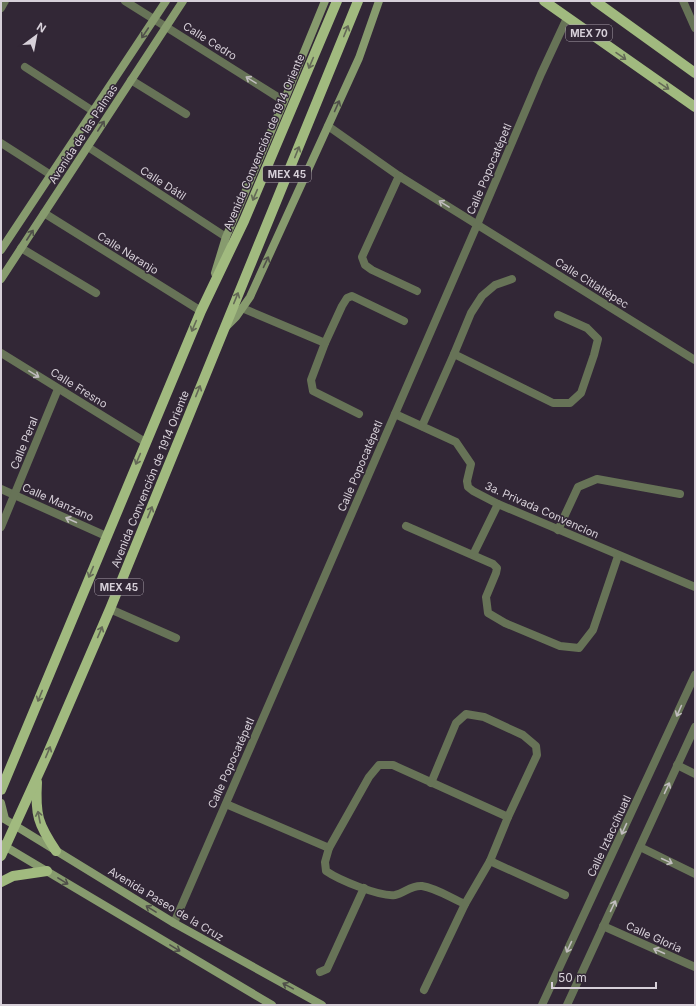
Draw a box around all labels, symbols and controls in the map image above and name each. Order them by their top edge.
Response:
north arrow [16,16,56,56]
text: N [34,19,49,36]
street label: Calle Cedro [181,19,240,63]
road number: MEX 70 [566,25,612,41]
one-way arrow [343,26,350,38]
one-way arrow [141,28,149,39]
street label: Avenida Convención de 1914 Oriente [220,52,308,232]
one-way arrow [616,52,627,60]
one-way arrow [307,56,314,68]
one-way arrow [246,76,257,84]
street label: Avenida de las Palmas [46,81,121,186]
one-way arrow [659,82,670,90]
one-way arrow [334,100,342,112]
one-way arrow [97,121,105,132]
street label: Calle Popocatépetl [463,121,515,217]
one-way arrow [293,146,301,158]
street label: Calle Dátil [137,163,189,203]
road number: MEX 45 [263,166,311,182]
one-way arrow [250,189,258,201]
one-way arrow [439,200,450,208]
one-way arrow [26,229,34,241]
street label: Calle Naranjo [95,229,162,278]
street label: Calle Citlaltépec [553,255,631,311]
one-way arrow [263,257,270,269]
one-way arrow [233,292,241,304]
one-way arrow [190,320,198,332]
street label: Calle Fresno [48,365,110,411]
one-way arrow [28,370,40,378]
one-way arrow [195,386,203,398]
street label: Avenida Convención de 1914 Oriente [108,388,192,570]
street label: Calle Peral [7,415,41,471]
street label: Calle Popocatépetl [334,418,386,514]
one-way arrow [134,453,142,465]
street label: 3a. Privada Convencion [483,478,601,542]
street label: Calle Manzano [20,480,96,524]
one-way arrow [146,506,154,518]
one-way arrow [65,516,77,523]
one-way arrow [87,565,95,577]
road number: MEX 45 [95,579,143,595]
one-way arrow [96,626,104,638]
one-way arrow [35,690,43,702]
one-way arrow [675,705,682,717]
street label: Calle Popocatépetl [205,715,257,811]
one-way arrow [45,746,53,758]
one-way arrow [664,782,671,794]
street label: Calle Iztaccíhuatl [584,793,634,879]
one-way arrow [34,811,42,824]
one-way arrow [620,822,627,834]
one-way arrow [661,858,673,865]
street label: Avenida Paseo de la Cruz [106,864,226,944]
one-way arrow [57,878,69,886]
one-way arrow [610,900,617,912]
one-way arrow [145,904,157,912]
street label: Calle Gloria [624,918,684,956]
one-way arrow [565,940,572,952]
one-way arrow [169,944,181,952]
one-way arrow [654,947,666,954]
scale bar [552,964,656,990]
text: 50 m [558,970,587,985]
one-way arrow [282,982,294,990]

